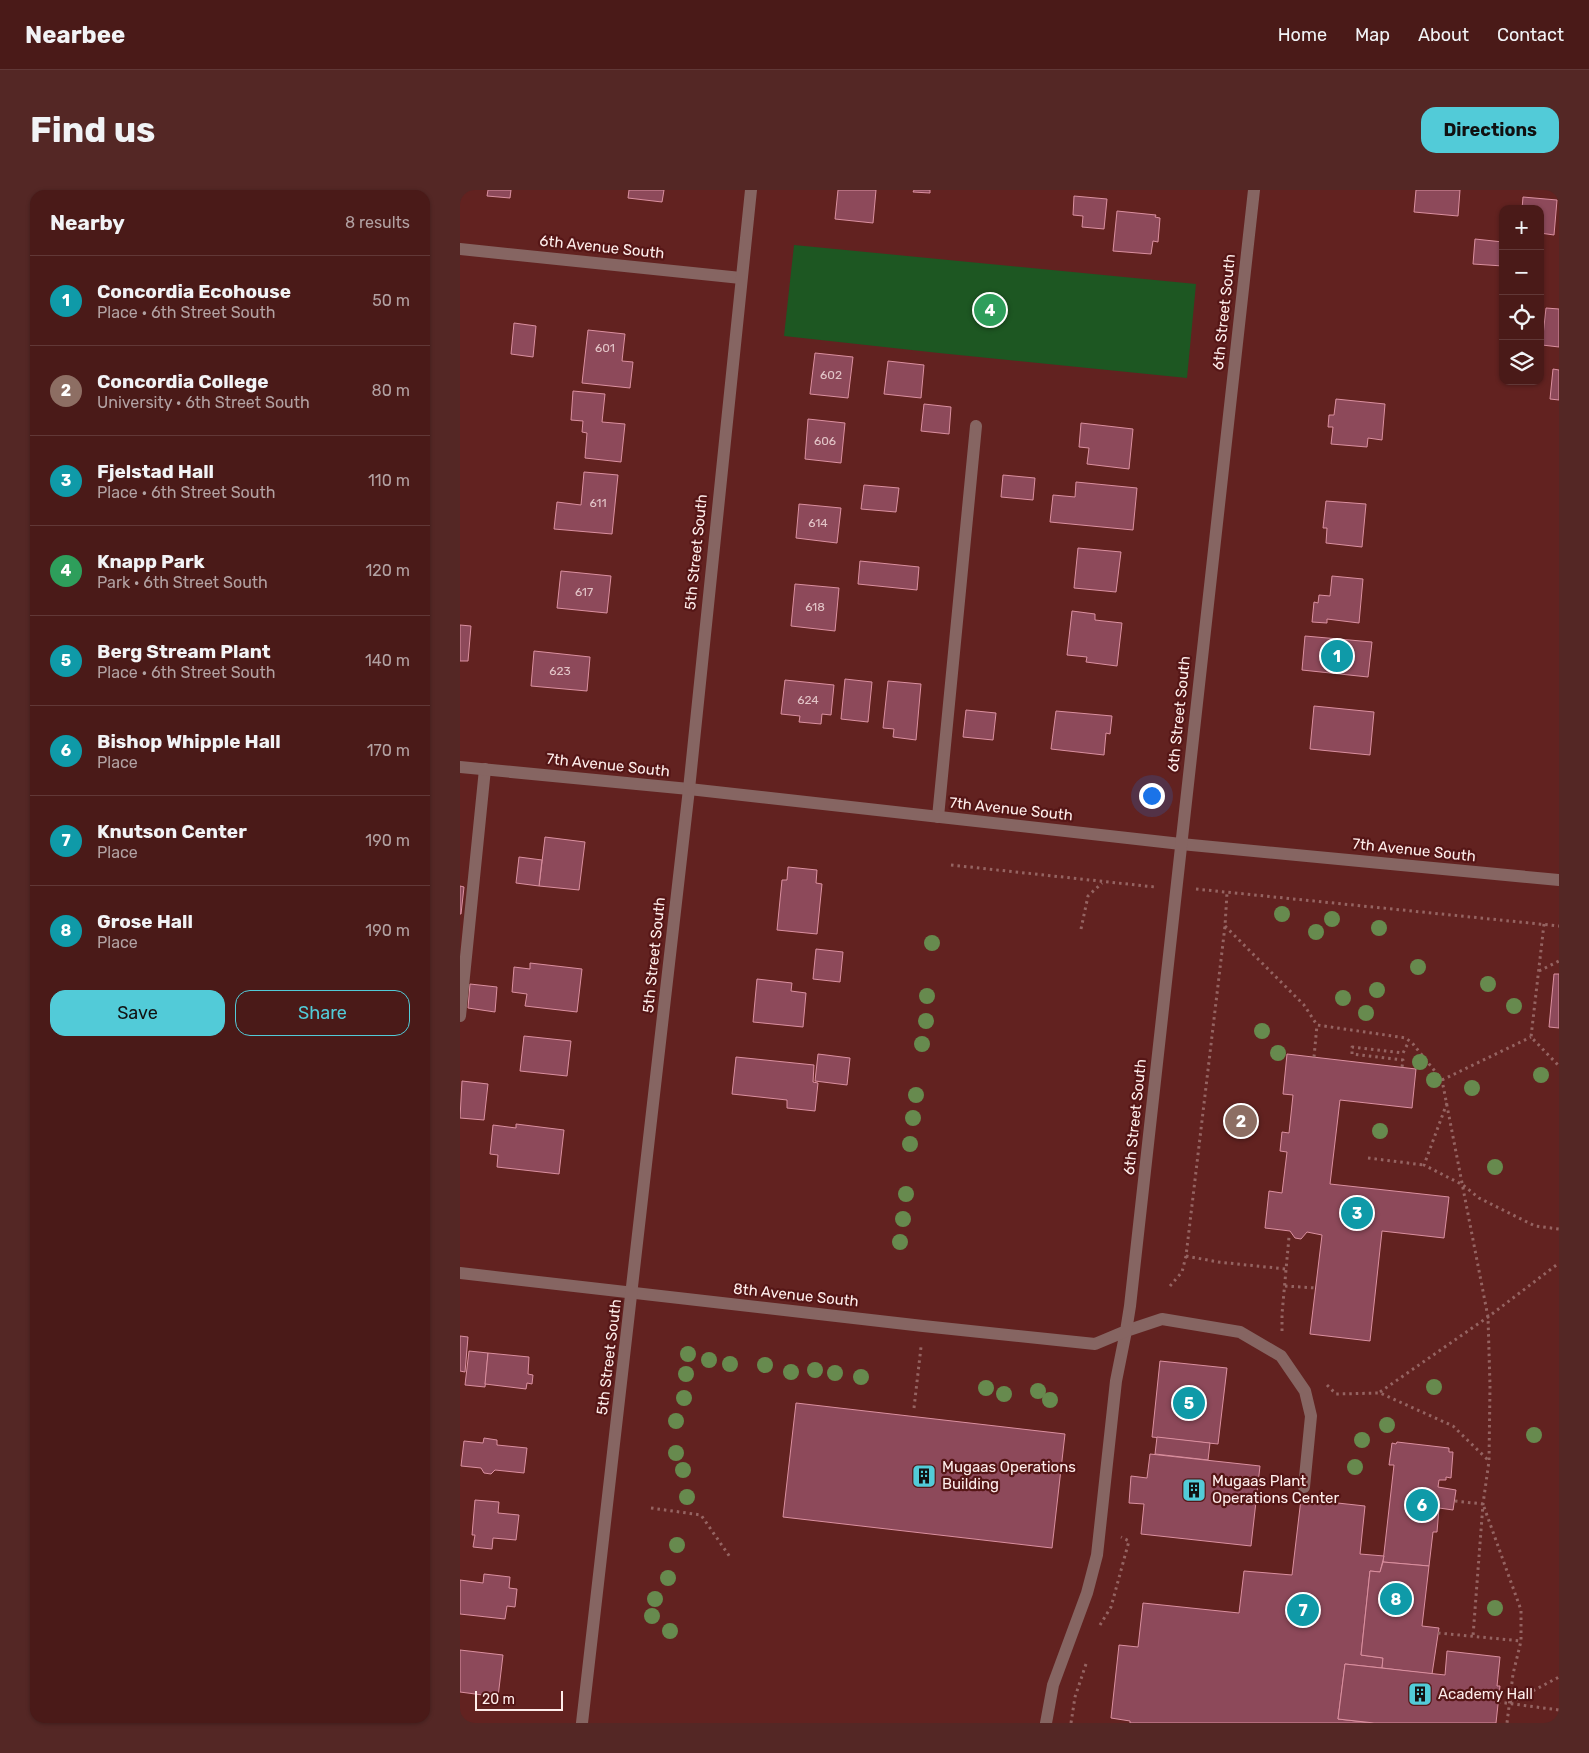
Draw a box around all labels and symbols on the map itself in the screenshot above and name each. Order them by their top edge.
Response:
street label: 6th Avenue South [539,231,665,263]
street label: 6th Street South [1209,253,1239,371]
pin: 4 [974,291,1006,329]
house number: 601 [595,341,615,355]
house number: 602 [820,368,842,382]
house number: 606 [814,434,836,448]
street label: 5th Street South [681,493,711,611]
house number: 611 [589,496,607,510]
house number: 614 [808,516,828,530]
house number: 617 [575,585,593,599]
house number: 618 [805,600,825,614]
pin: 1 [1321,637,1353,675]
street label: 6th Street South [1164,655,1194,773]
house number: 623 [549,664,571,678]
house number: 624 [797,693,819,707]
street label: 7th Avenue South [545,750,671,780]
your location [1139,783,1165,809]
street label: 7th Avenue South [948,794,1074,824]
street label: 7th Avenue South [1351,835,1477,865]
street label: 5th Street South [639,896,669,1014]
street label: 6th Street South [1120,1058,1150,1176]
pin: 2 [1225,1102,1257,1140]
pin: 3 [1341,1194,1373,1232]
street label: 8th Avenue South [732,1279,860,1311]
street label: 5th Street South [593,1298,625,1416]
pin: 5 [1173,1384,1205,1422]
place label: Mugaas Operations Building [942,1458,1076,1493]
building icon: Mugaas Operations Building [911,1463,937,1489]
place label: Mugaas Plant Operations Center [1212,1472,1339,1507]
building icon: Mugaas Plant Operations Center [1181,1477,1207,1503]
pin: 6 [1406,1486,1438,1524]
pin: 8 [1380,1580,1412,1618]
pin: 7 [1287,1591,1319,1629]
building icon: Academy Hall [1407,1681,1433,1707]
place label: Academy Hall [1438,1685,1533,1703]
scale bar [475,1688,562,1711]

